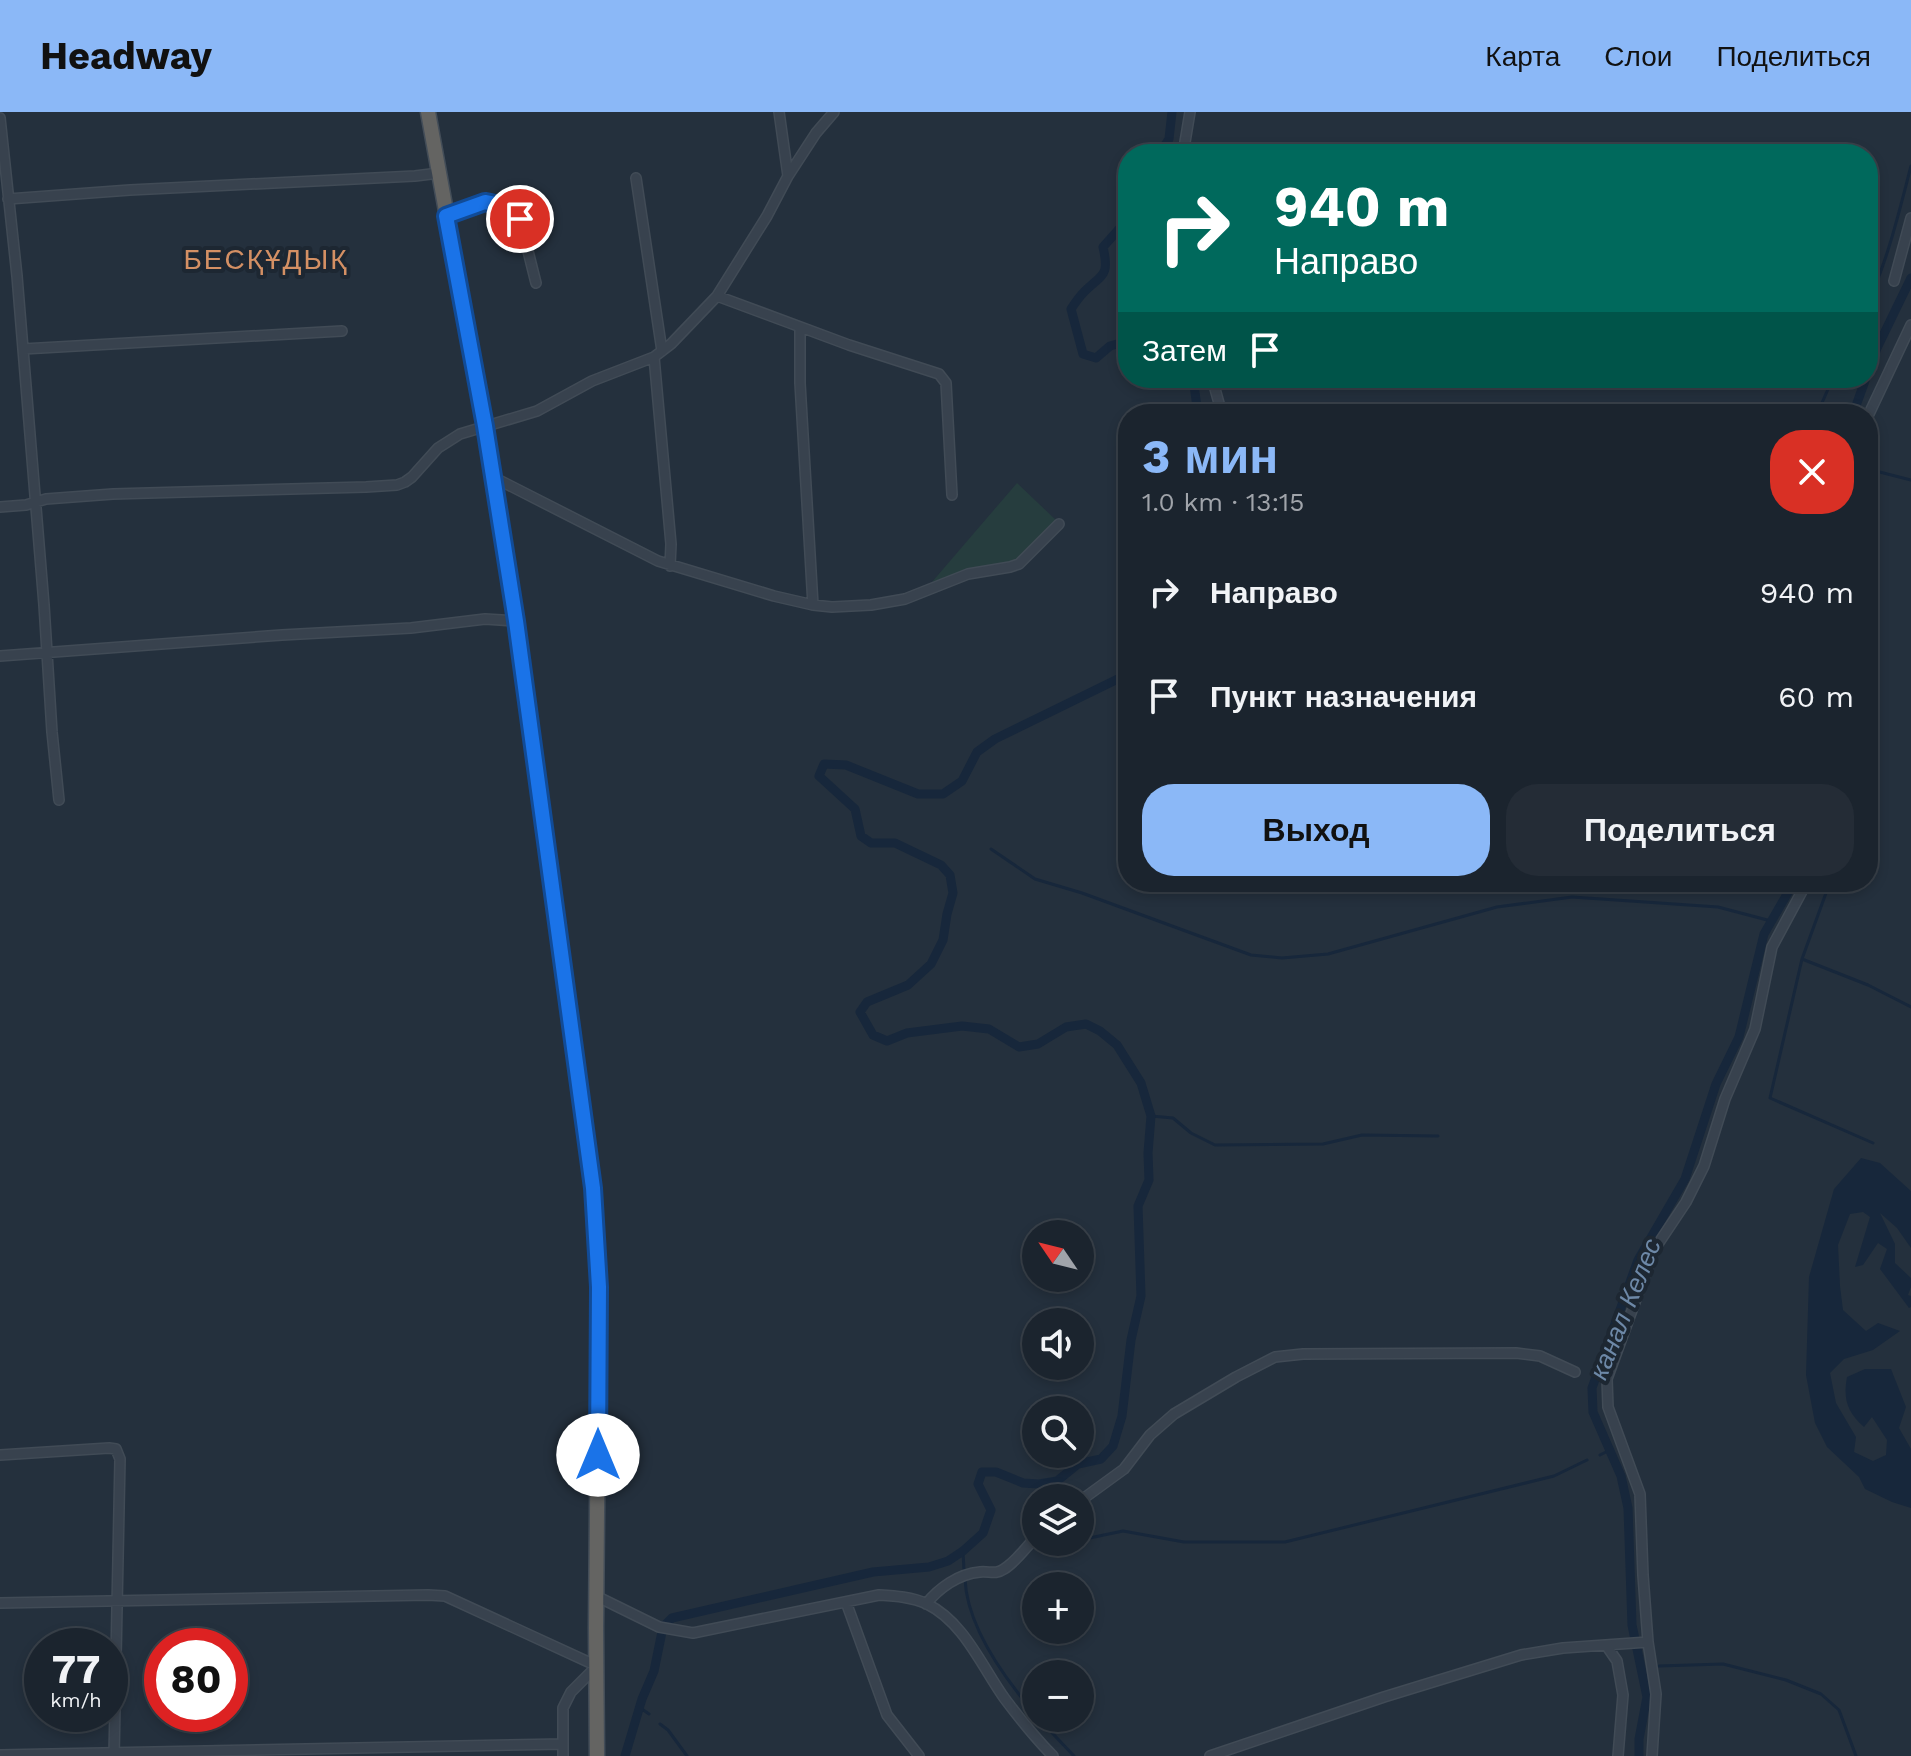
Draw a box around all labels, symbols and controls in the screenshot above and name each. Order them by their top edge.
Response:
text: Headway [40,34,212,78]
text: Карта [1485,40,1560,73]
text: Слои [1604,40,1672,73]
text: Поделиться [1716,40,1871,73]
text: 940 m [1274,174,1449,240]
icon: right [1142,176,1246,280]
pin [486,185,554,253]
icon: arrive [498,197,542,241]
text: Направо [1274,241,1418,283]
district label: БЕСҚҰДЫҚ [183,243,349,276]
icon: arrive [1243,328,1287,372]
text: Затем [1142,333,1227,368]
text: 3 мин [1142,428,1278,485]
button: close [1770,430,1854,514]
text: 1.0 km · 13:15 [1142,487,1304,517]
icon: right [1142,570,1186,614]
text: Направо [1210,575,1338,610]
text: 940 m [1760,575,1854,610]
icon: arrive [1142,674,1186,718]
text: Пункт назначения [1210,679,1477,714]
text: 60 m [1778,679,1854,714]
button: Выход [1142,784,1490,876]
button: Поделиться [1506,784,1854,876]
north arrow [1022,1220,1094,1292]
map controls [1022,1220,1094,1732]
water label: канал Келес [1583,1234,1667,1384]
button: sound [1022,1308,1094,1380]
button: search [1022,1396,1094,1468]
position arrow [556,1413,640,1497]
button: layers [1022,1484,1094,1556]
button: + [1022,1572,1094,1644]
speed limit sign: 80 [144,1628,248,1732]
text: 77 [52,1646,100,1693]
button: − [1022,1660,1094,1732]
text: km/h [50,1688,102,1712]

